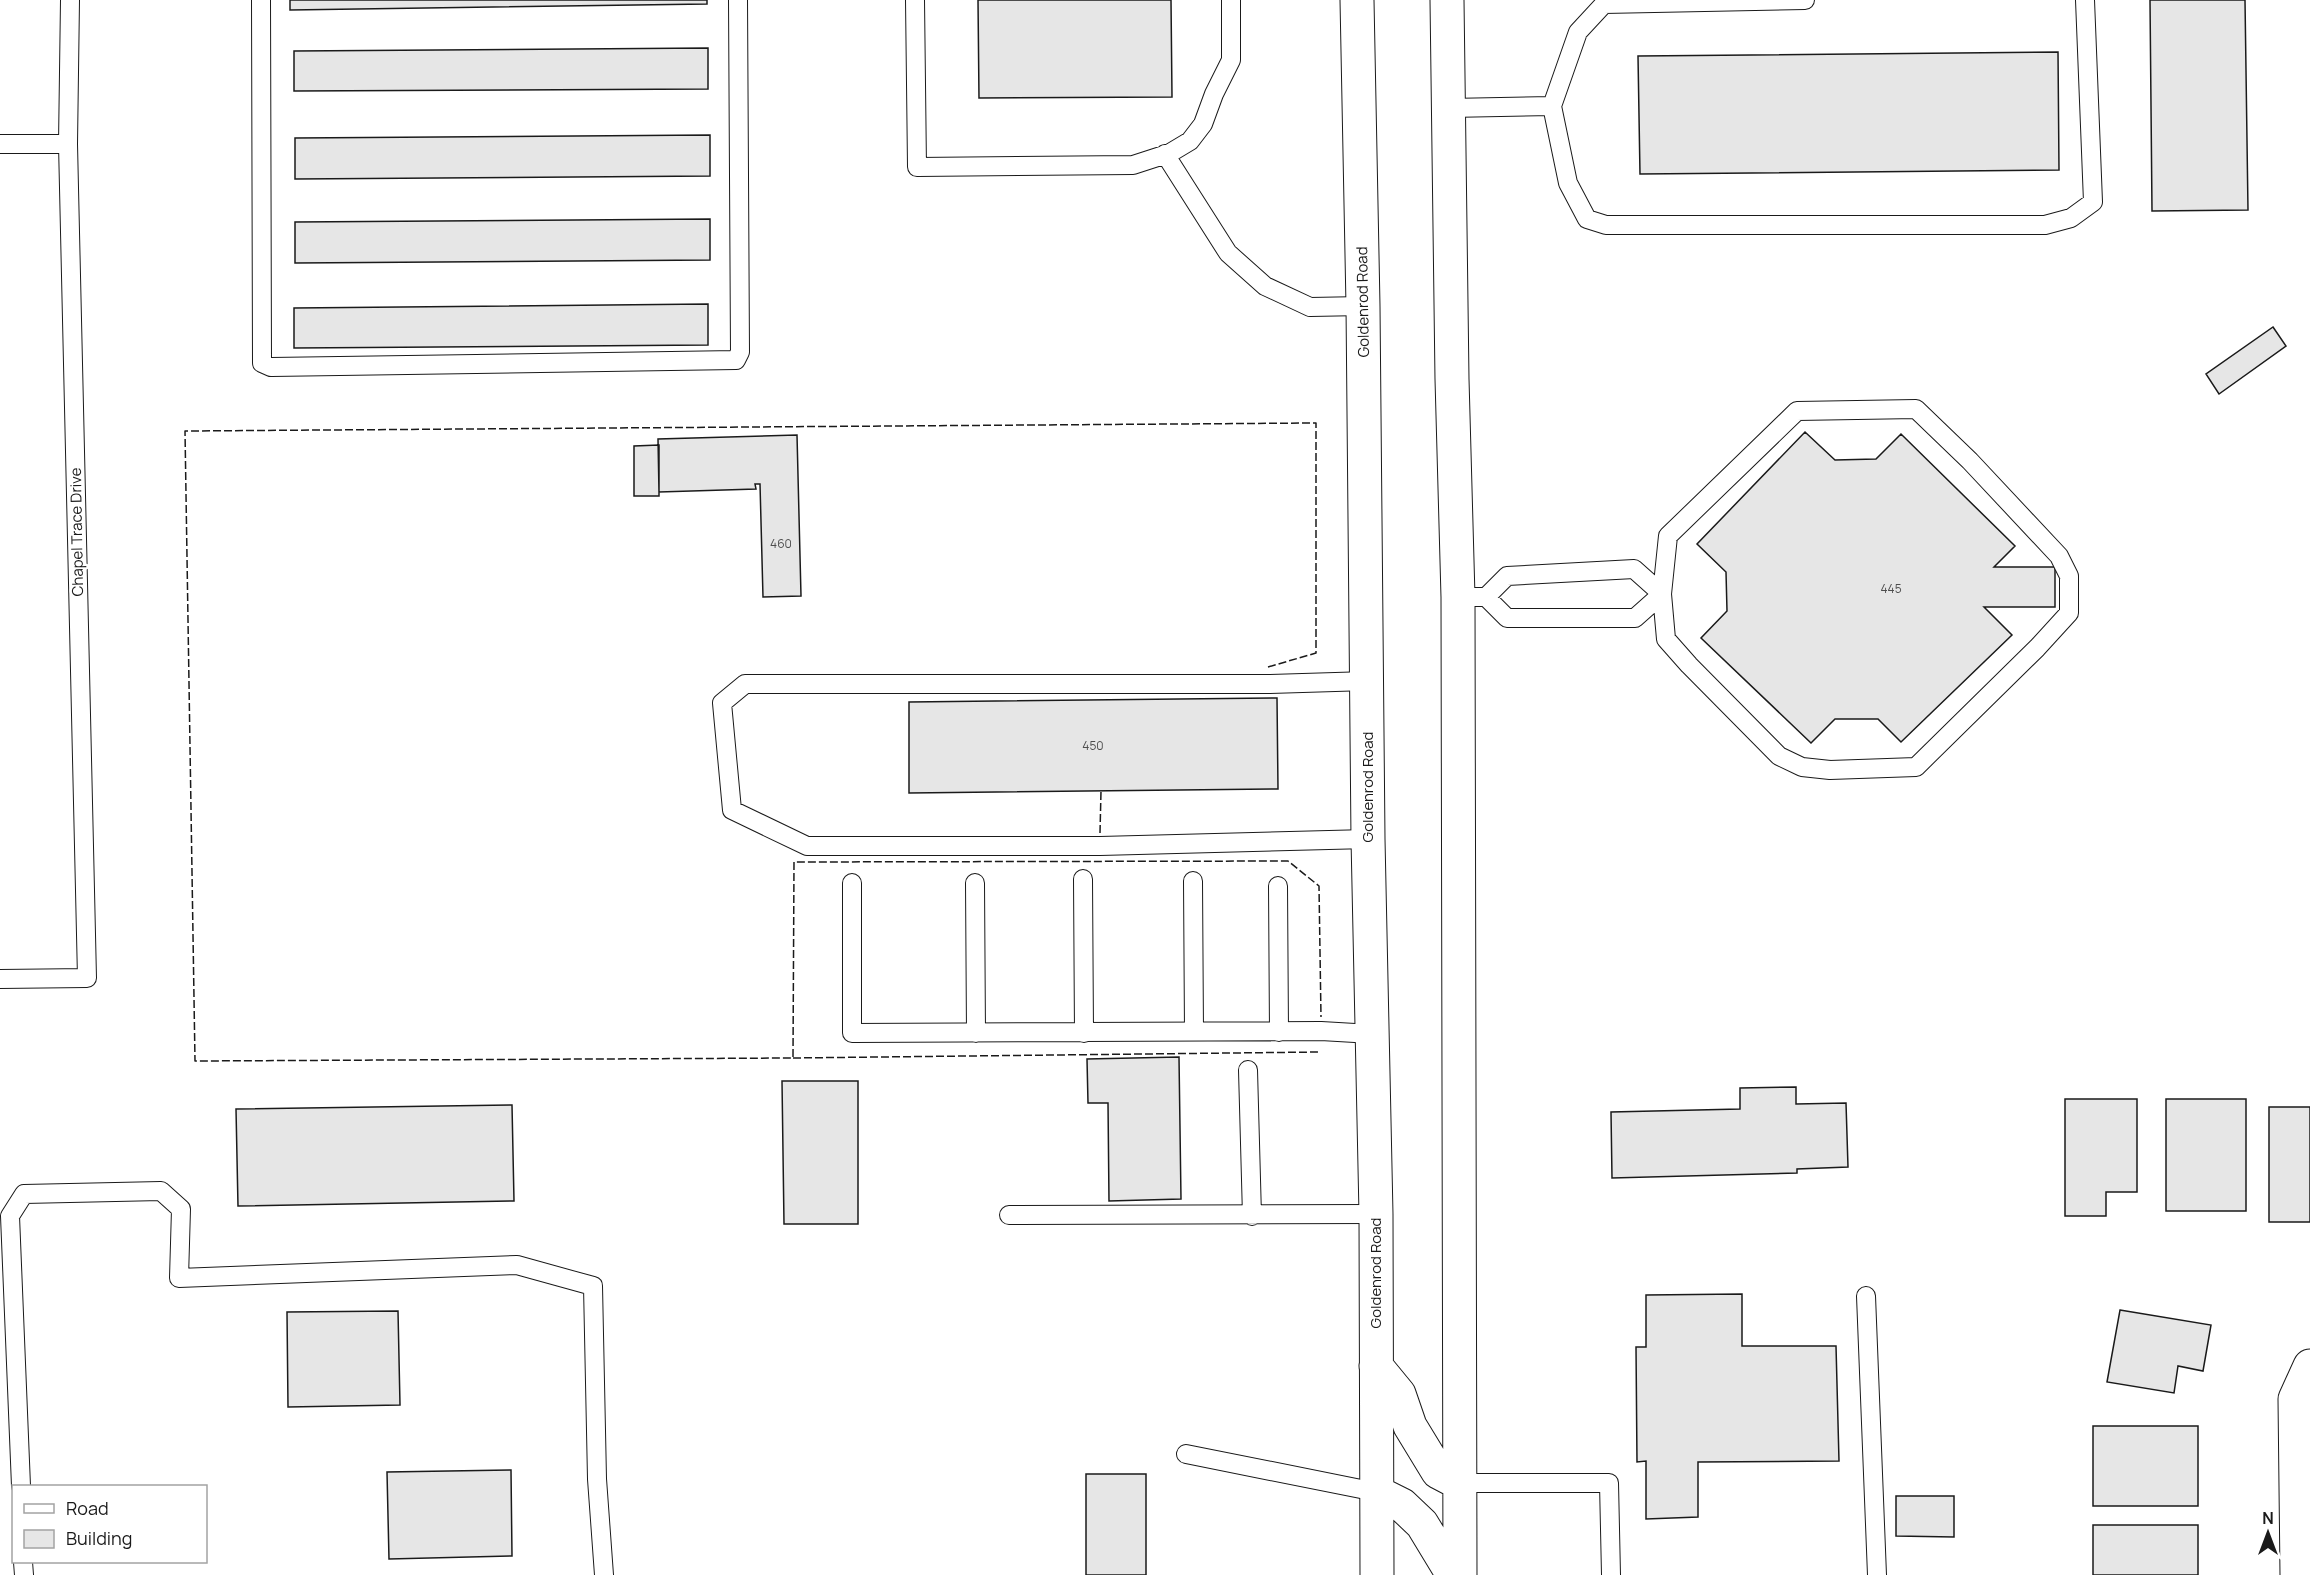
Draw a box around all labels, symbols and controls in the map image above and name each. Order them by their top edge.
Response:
street label: Goldenrod Road [1351,246,1374,358]
street label: Chapel Trace Drive [65,467,88,597]
house number: 460 [770,535,792,552]
house number: 445 [1880,580,1902,597]
street label: Goldenrod Road [1357,732,1378,842]
house number: 450 [1082,737,1104,754]
street label: Goldenrod Road [1365,1218,1386,1328]
legend [12,1485,207,1563]
text: Road [66,1496,109,1520]
north arrow [2238,1503,2298,1563]
text: N [2262,1507,2274,1529]
text: Building [66,1526,132,1550]

